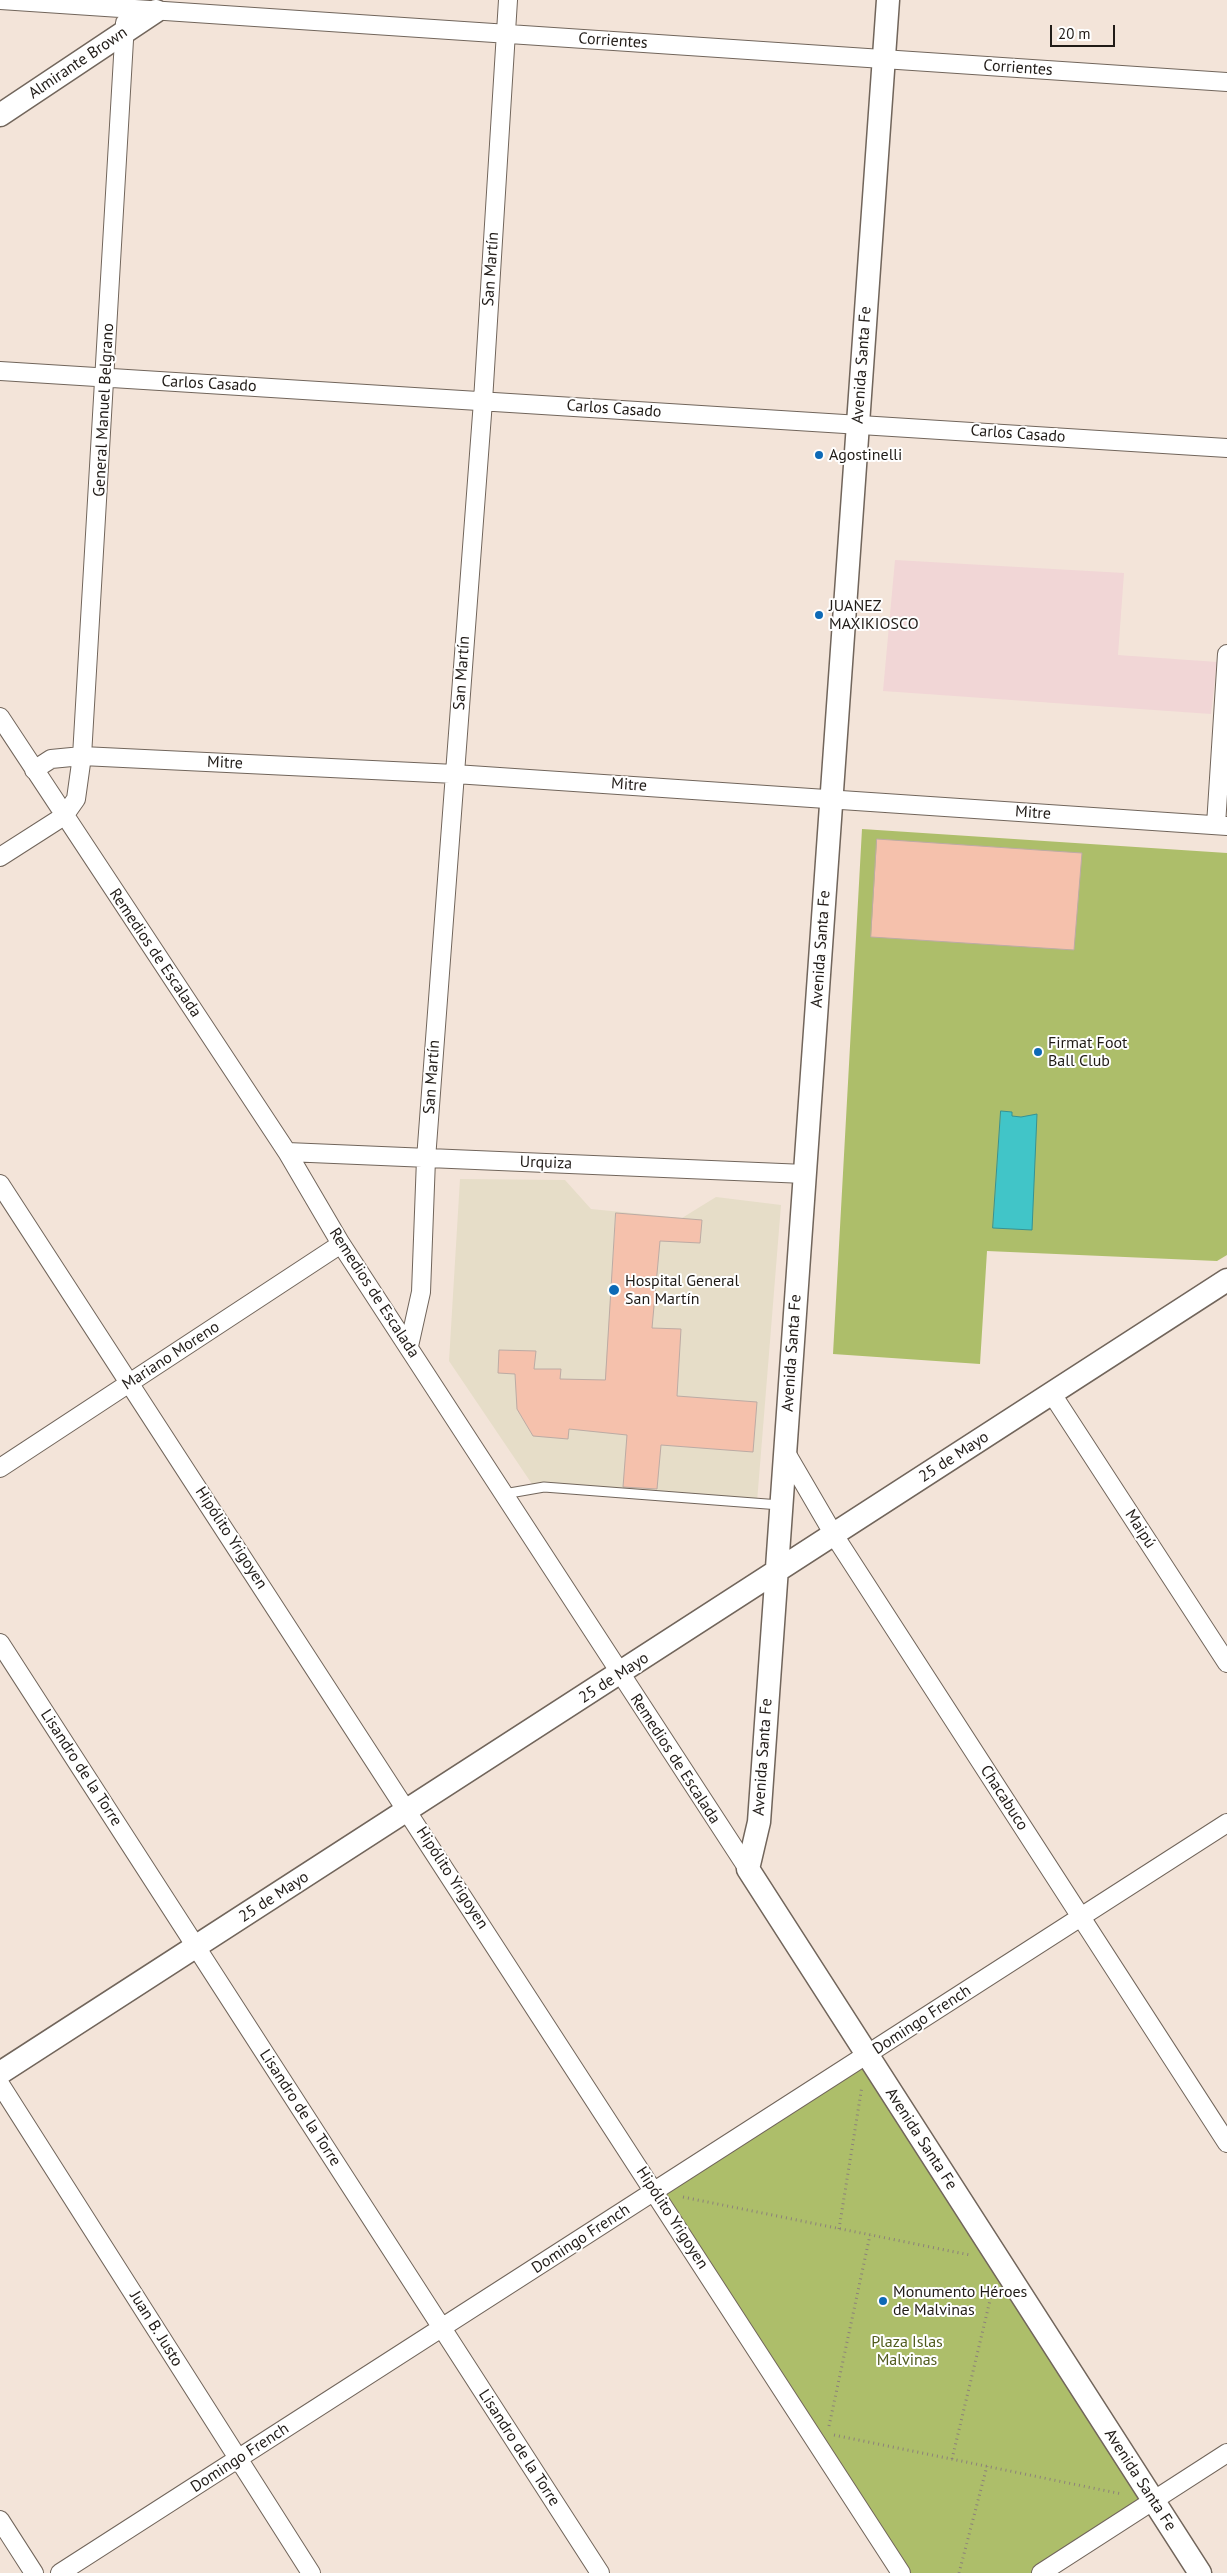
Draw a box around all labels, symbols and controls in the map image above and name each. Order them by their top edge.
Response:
scale bar [1052,15,1117,47]
street label: Almirante Brown [25,23,131,103]
text: 20 m [1058,24,1091,43]
street label: Corrientes [578,29,648,53]
street label: Corrientes [983,56,1053,80]
street label: San Martín [479,231,503,307]
street label: Avenida Santa Fe [848,306,876,424]
street label: General Manuel Belgrano [90,323,118,497]
street label: Carlos Casado [161,372,257,396]
street label: Carlos Casado [566,396,662,422]
street label: Carlos Casado [970,421,1066,447]
place label: Agostinelli [829,445,902,465]
marker: Agostinelli [813,449,825,461]
place label: JUANEZ MAXIKIOSCO [829,596,919,634]
marker: JUANEZ MAXIKIOSCO [813,609,825,621]
street label: San Martín [450,635,474,711]
street label: Mitre [207,752,243,774]
street label: Mitre [610,774,648,796]
street label: Mitre [1014,802,1052,824]
street label: Remedios de Escalada [105,885,205,1021]
street label: Avenida Santa Fe [807,890,835,1008]
place label: Firmat Foot Ball Club [1048,1033,1127,1071]
street label: San Martín [420,1039,444,1115]
marker: Firmat Foot Ball Club [1032,1046,1044,1058]
street label: Urquiza [519,1152,573,1174]
street label: Remedios de Escalada [325,1224,423,1362]
place label: Hospital General San Martín [625,1271,739,1309]
marker: Hospital General San Martín [607,1283,621,1297]
street label: Avenida Santa Fe [778,1294,806,1412]
street label: Mariano Moreno [119,1317,223,1395]
street label: 25 de Mayo [916,1427,992,1487]
street label: Hipólito Yrigoyen [191,1483,271,1593]
street label: Maipú [1120,1506,1160,1552]
street label: 25 de Mayo [576,1648,652,1708]
street label: Remedios de Escalada [626,1690,724,1828]
street label: Avenida Santa Fe [749,1698,777,1816]
street label: Lisandro de la Torre [36,1706,126,1830]
street label: Chacabuco [976,1762,1032,1834]
street label: Hipólito Yrigoyen [412,1823,492,1933]
street label: 25 de Mayo [236,1867,312,1927]
street label: Domingo French [869,1981,975,2059]
street label: Lisandro de la Torre [255,2046,345,2170]
street label: Avenida Santa Fe [881,2084,961,2194]
street label: Hipólito Yrigoyen [632,2163,712,2273]
street label: Domingo French [528,2200,634,2278]
place label: Monumento Héroes de Malvinas [893,2282,1027,2320]
street label: Juan B. Justo [125,2288,187,2370]
marker: Monumento Héroes de Malvinas [877,2295,889,2307]
park label: Plaza Islas Malvinas [871,2332,943,2370]
street label: Lisandro de la Torre [474,2386,564,2510]
street label: Domingo French [187,2419,293,2497]
street label: Avenida Santa Fe [1100,2425,1180,2535]

